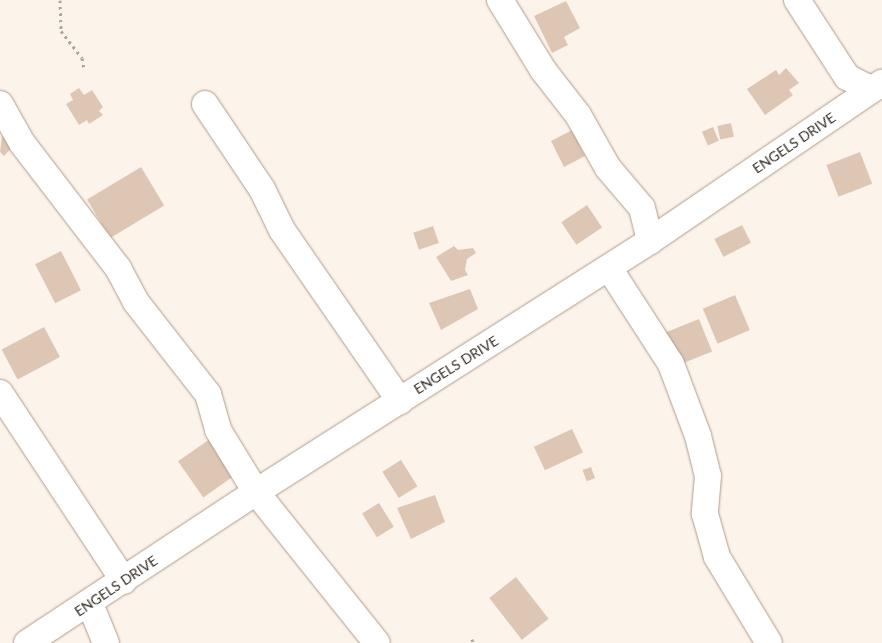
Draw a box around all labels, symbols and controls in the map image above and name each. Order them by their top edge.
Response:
street label: ENGELS DRIVE [749,109,839,177]
street label: ENGELS DRIVE [411,332,501,398]
street label: ENGELS DRIVE [71,552,161,620]

